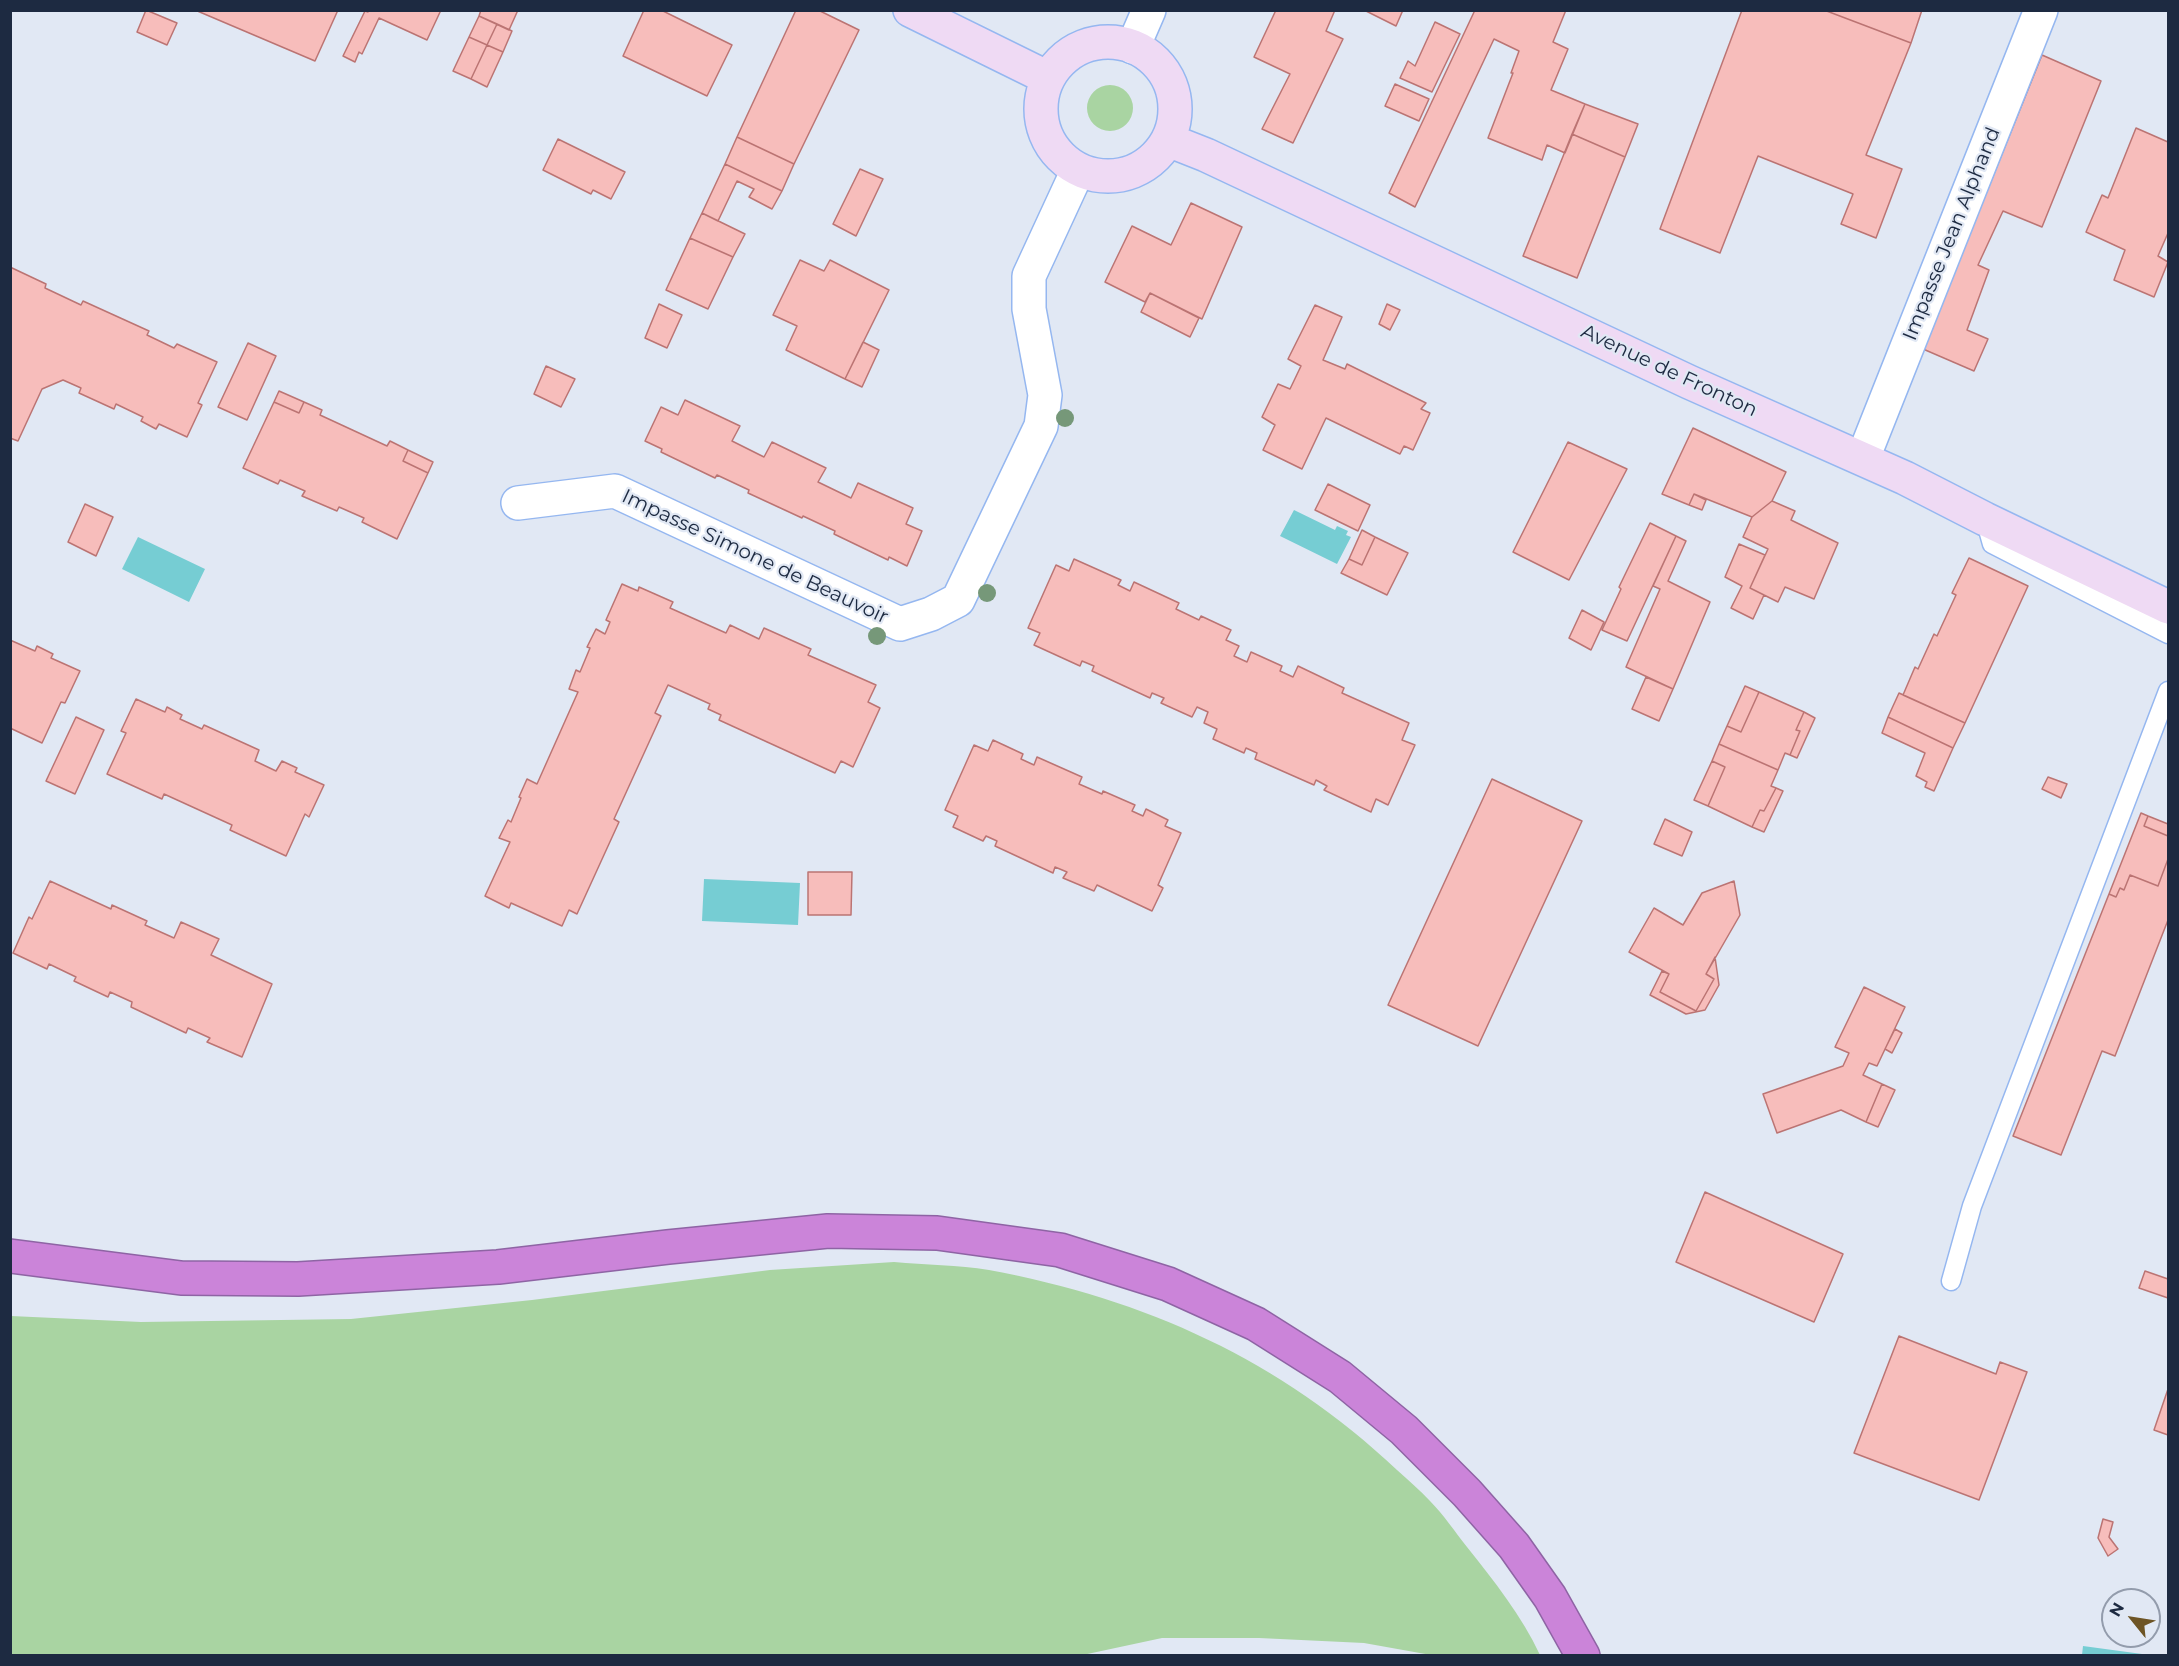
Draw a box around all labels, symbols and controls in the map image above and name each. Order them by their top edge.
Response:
street label: Impasse Jean Alphand [1898,124,2006,344]
street label: Avenue de Fronton [1577,320,1761,422]
street label: Impasse Simone de Beauvoir [618,485,892,629]
north arrow [2101,1588,2161,1648]
text: N [2105,1599,2128,1620]

